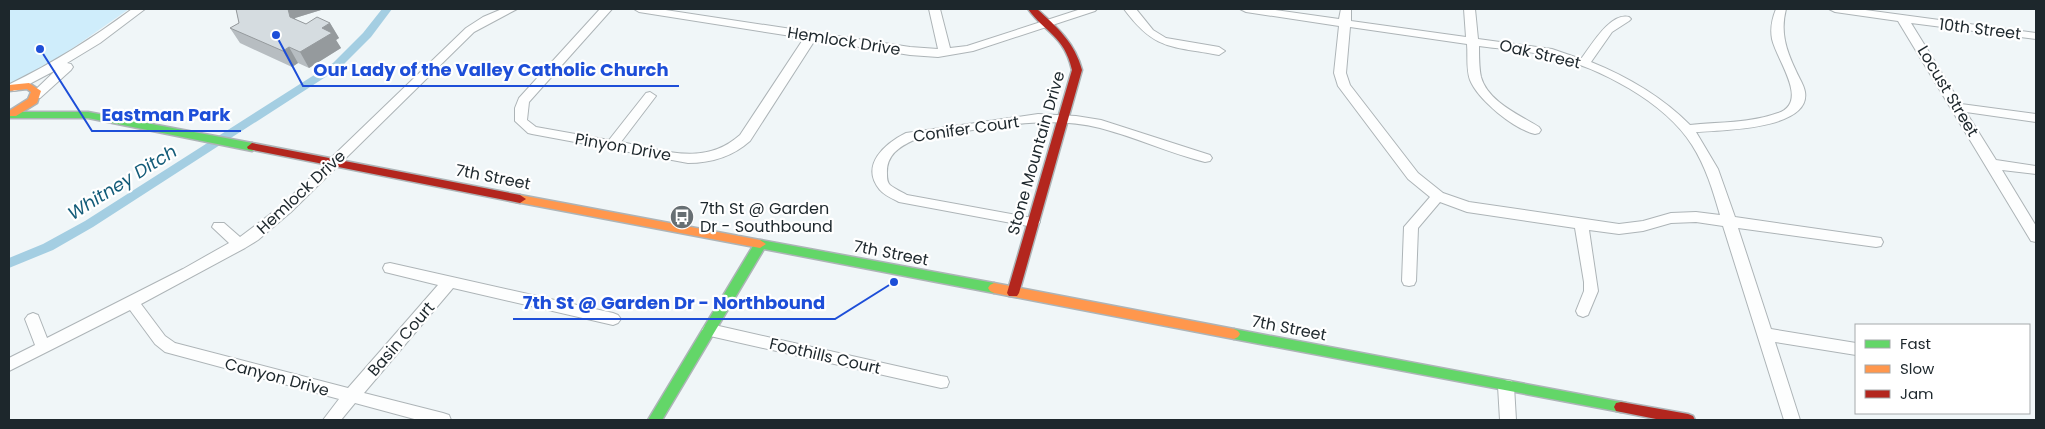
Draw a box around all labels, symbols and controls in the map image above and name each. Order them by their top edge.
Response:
street label: 10th Street [1938,13,2022,45]
street label: Hemlock Drive [786,21,902,61]
street label: Oak Street [1497,33,1583,75]
street label: Locust Street [1912,41,1984,141]
callout: Our Lady of the Valley Catholic Church [303,53,679,86]
text: Our Lady of the Valley Catholic Church [313,57,669,82]
street label: Stone Mountain Drive [1002,68,1070,238]
callout: Eastman Park [92,98,241,131]
text: Eastman Park [102,102,231,127]
street label: Conifer Court [912,110,1021,148]
street label: Pinyon Drive [573,127,673,167]
water label: Whitney Ditch [63,138,181,226]
street label: Hemlock Drive [251,145,351,239]
street label: 7th Street [454,158,533,196]
place label: 7th St @ Garden Dr - Southbound [700,197,833,238]
bus stop icon: 7th St @ Garden Dr - Southbound [669,204,695,230]
street label: 7th Street [852,234,931,272]
callout: 7th St @ Garden Dr - Northbound [513,286,835,319]
text: 7th St @ Garden Dr - Northbound [523,290,825,315]
street label: Basin Court [362,297,440,381]
street label: 7th Street [1250,309,1329,347]
legend [1855,324,2030,414]
street label: Foothills Court [767,332,883,380]
text: Fast [1900,333,1931,354]
street label: Canyon Drive [222,352,332,402]
text: Slow [1900,358,1935,379]
text: Jam [1900,383,1934,404]

